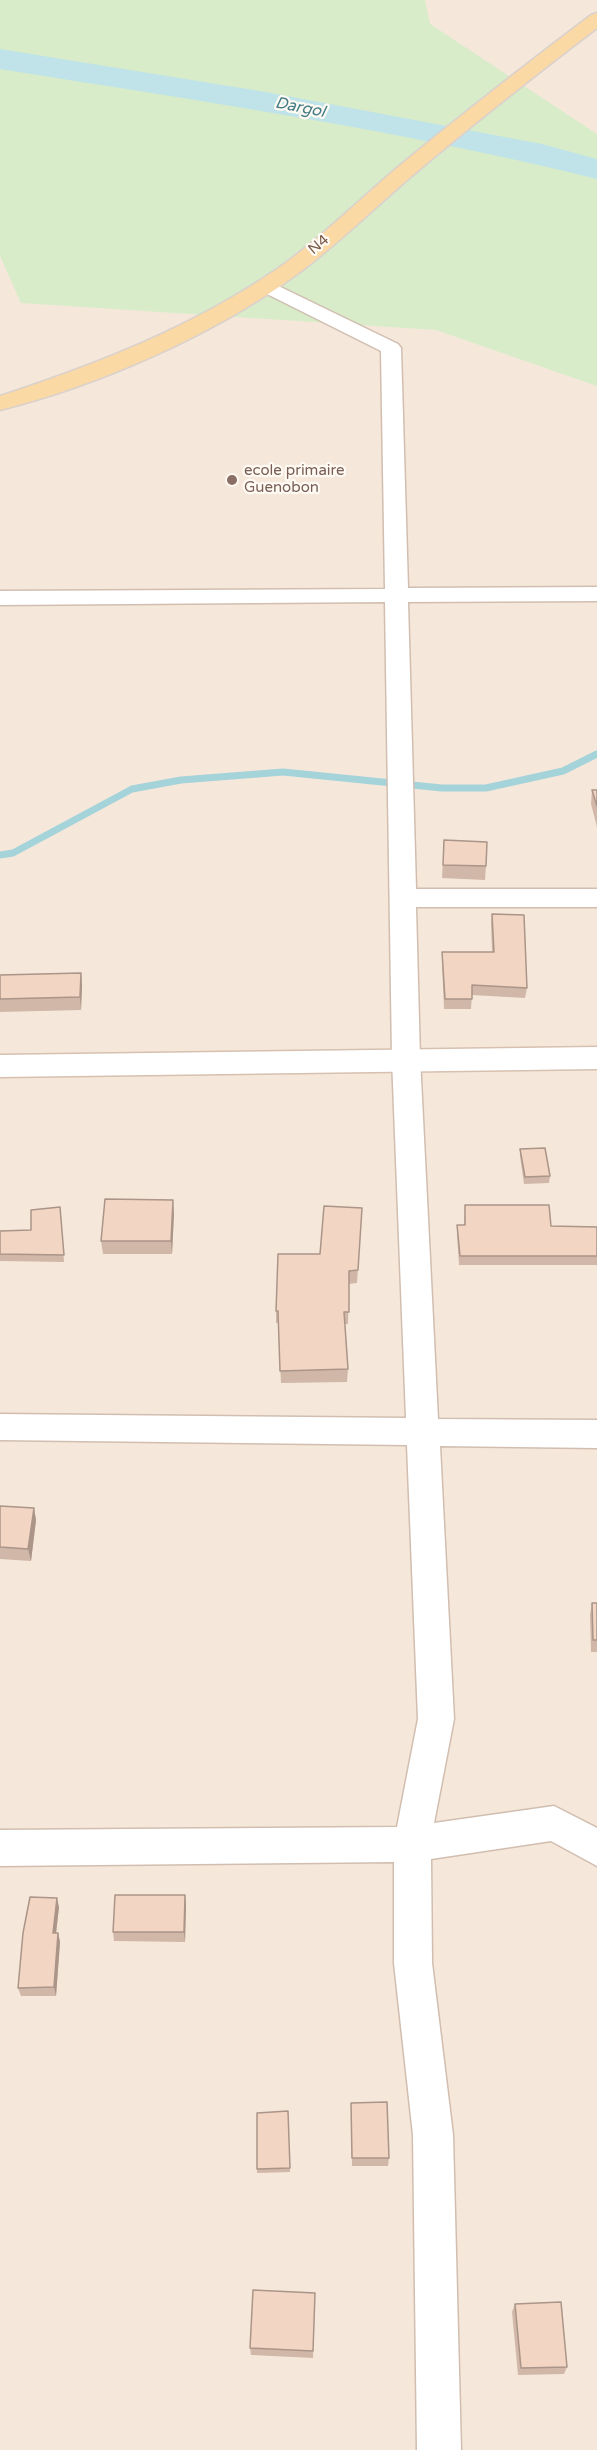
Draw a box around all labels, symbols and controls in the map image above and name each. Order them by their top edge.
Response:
water label: Dargol [273,94,327,122]
street label: N4 [305,231,333,259]
place label: ecole primaire Guenobon [244,462,345,497]
marker: ecole primaire Guenobon [225,473,239,487]

